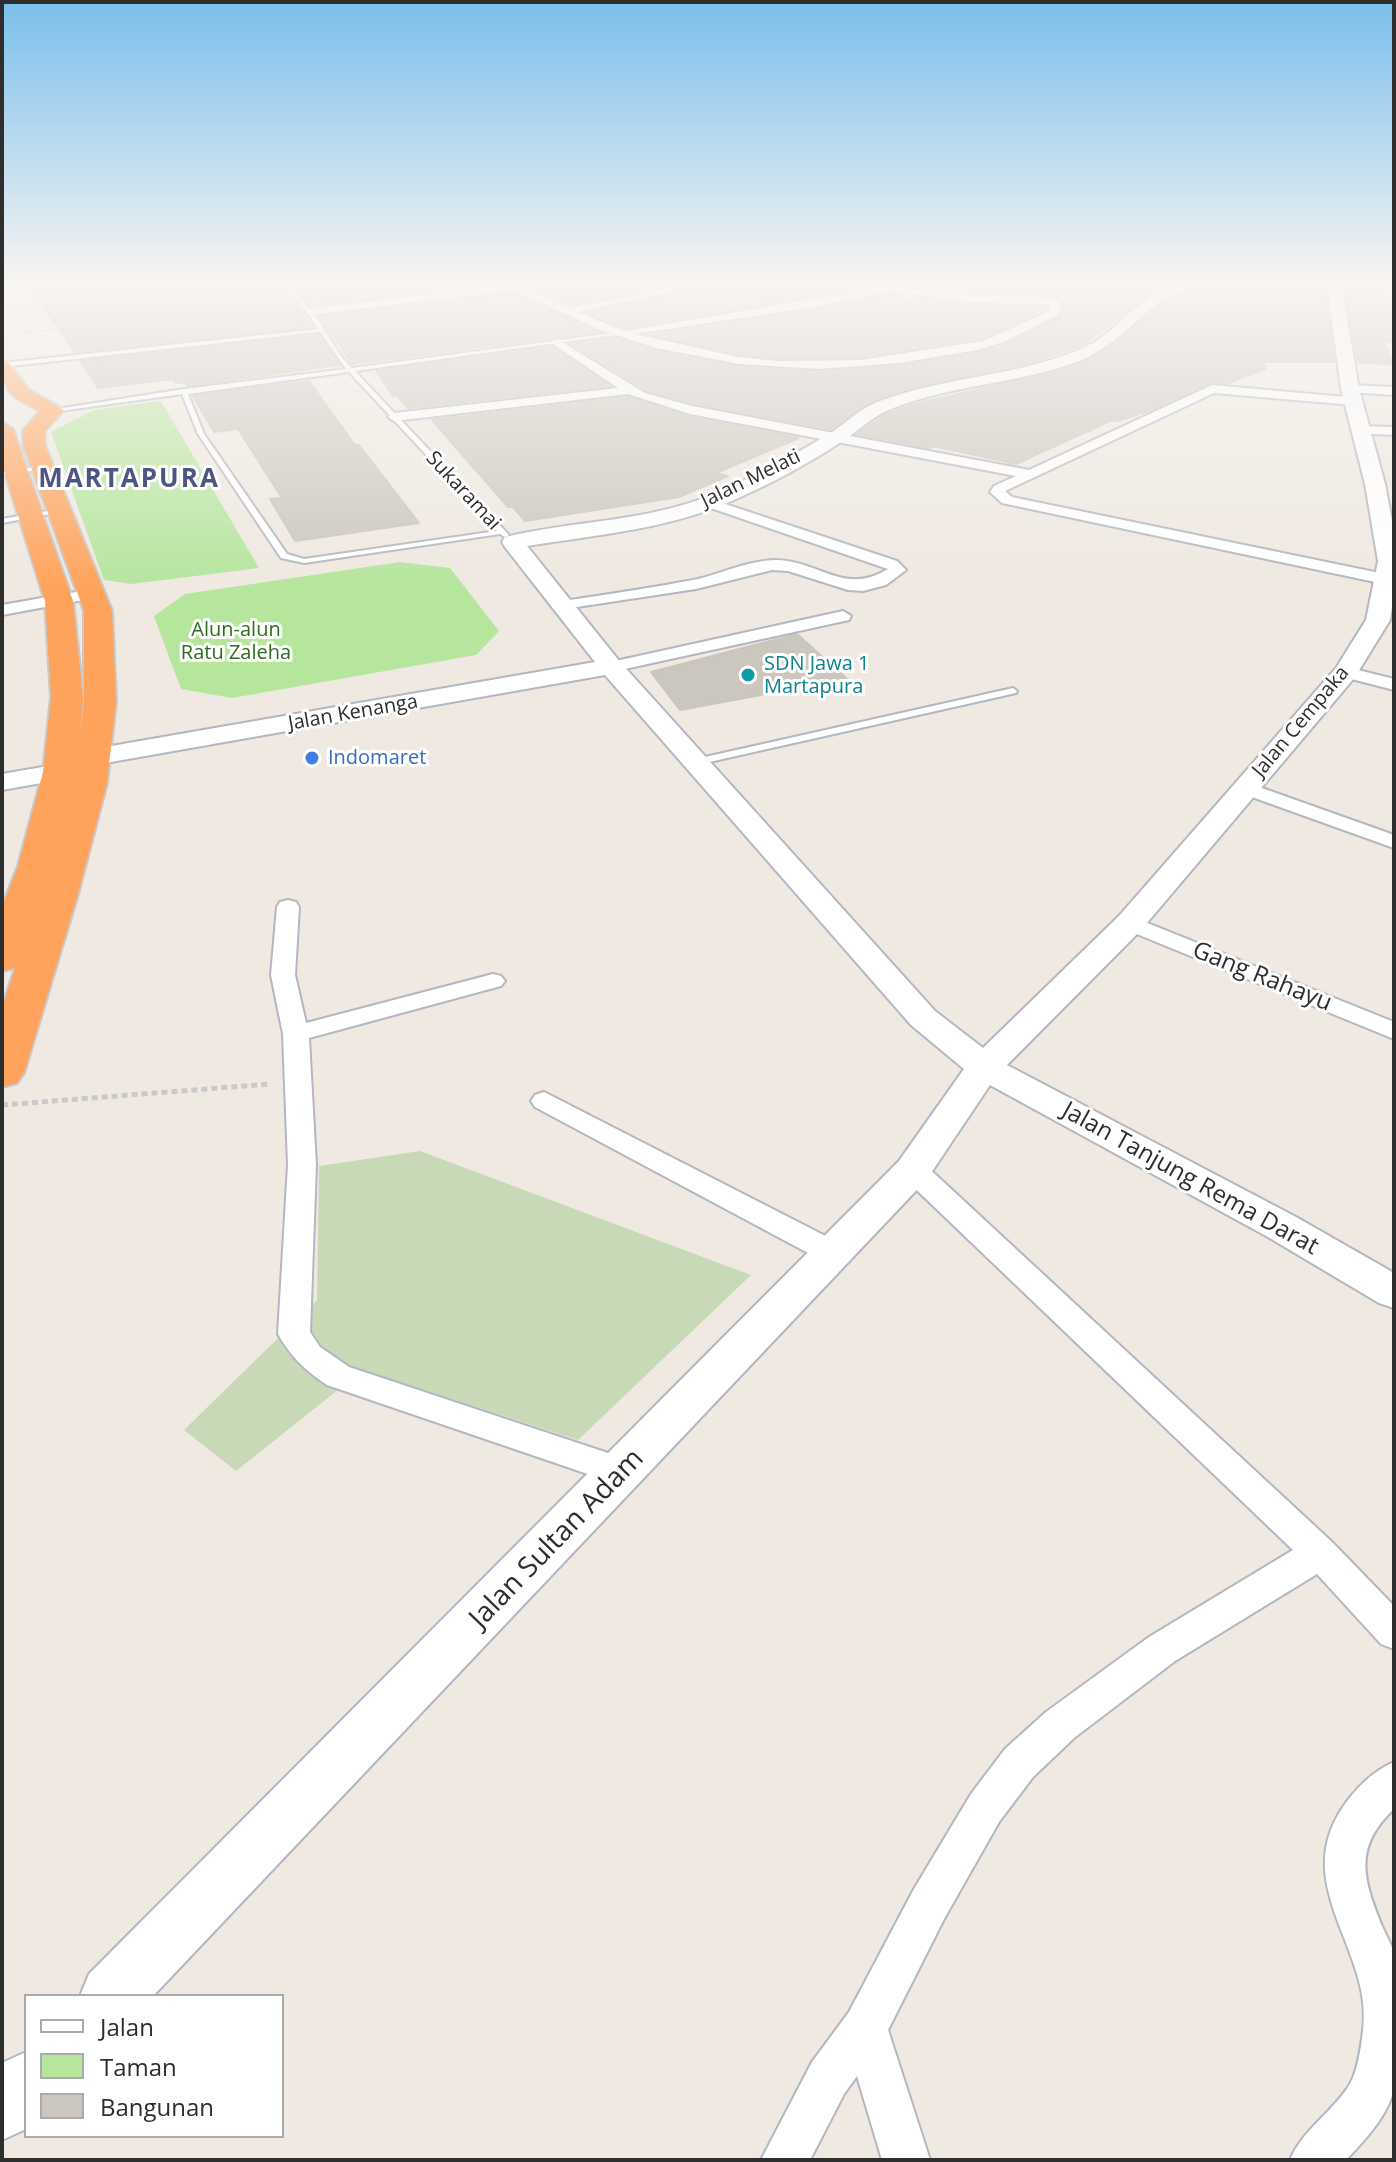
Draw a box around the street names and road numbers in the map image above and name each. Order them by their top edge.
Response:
street label: Jalan Melati [697,445,805,513]
street label: Sukaramai [421,447,505,535]
street label: Jalan Cempaka [1248,662,1354,782]
street label: Jalan Kenanga [286,690,420,736]
street label: Gang Rahayu [1188,936,1336,1018]
street label: Jalan Tanjung Rema Darat [1057,1096,1323,1262]
street label: Jalan Sultan Adam [463,1442,651,1636]

